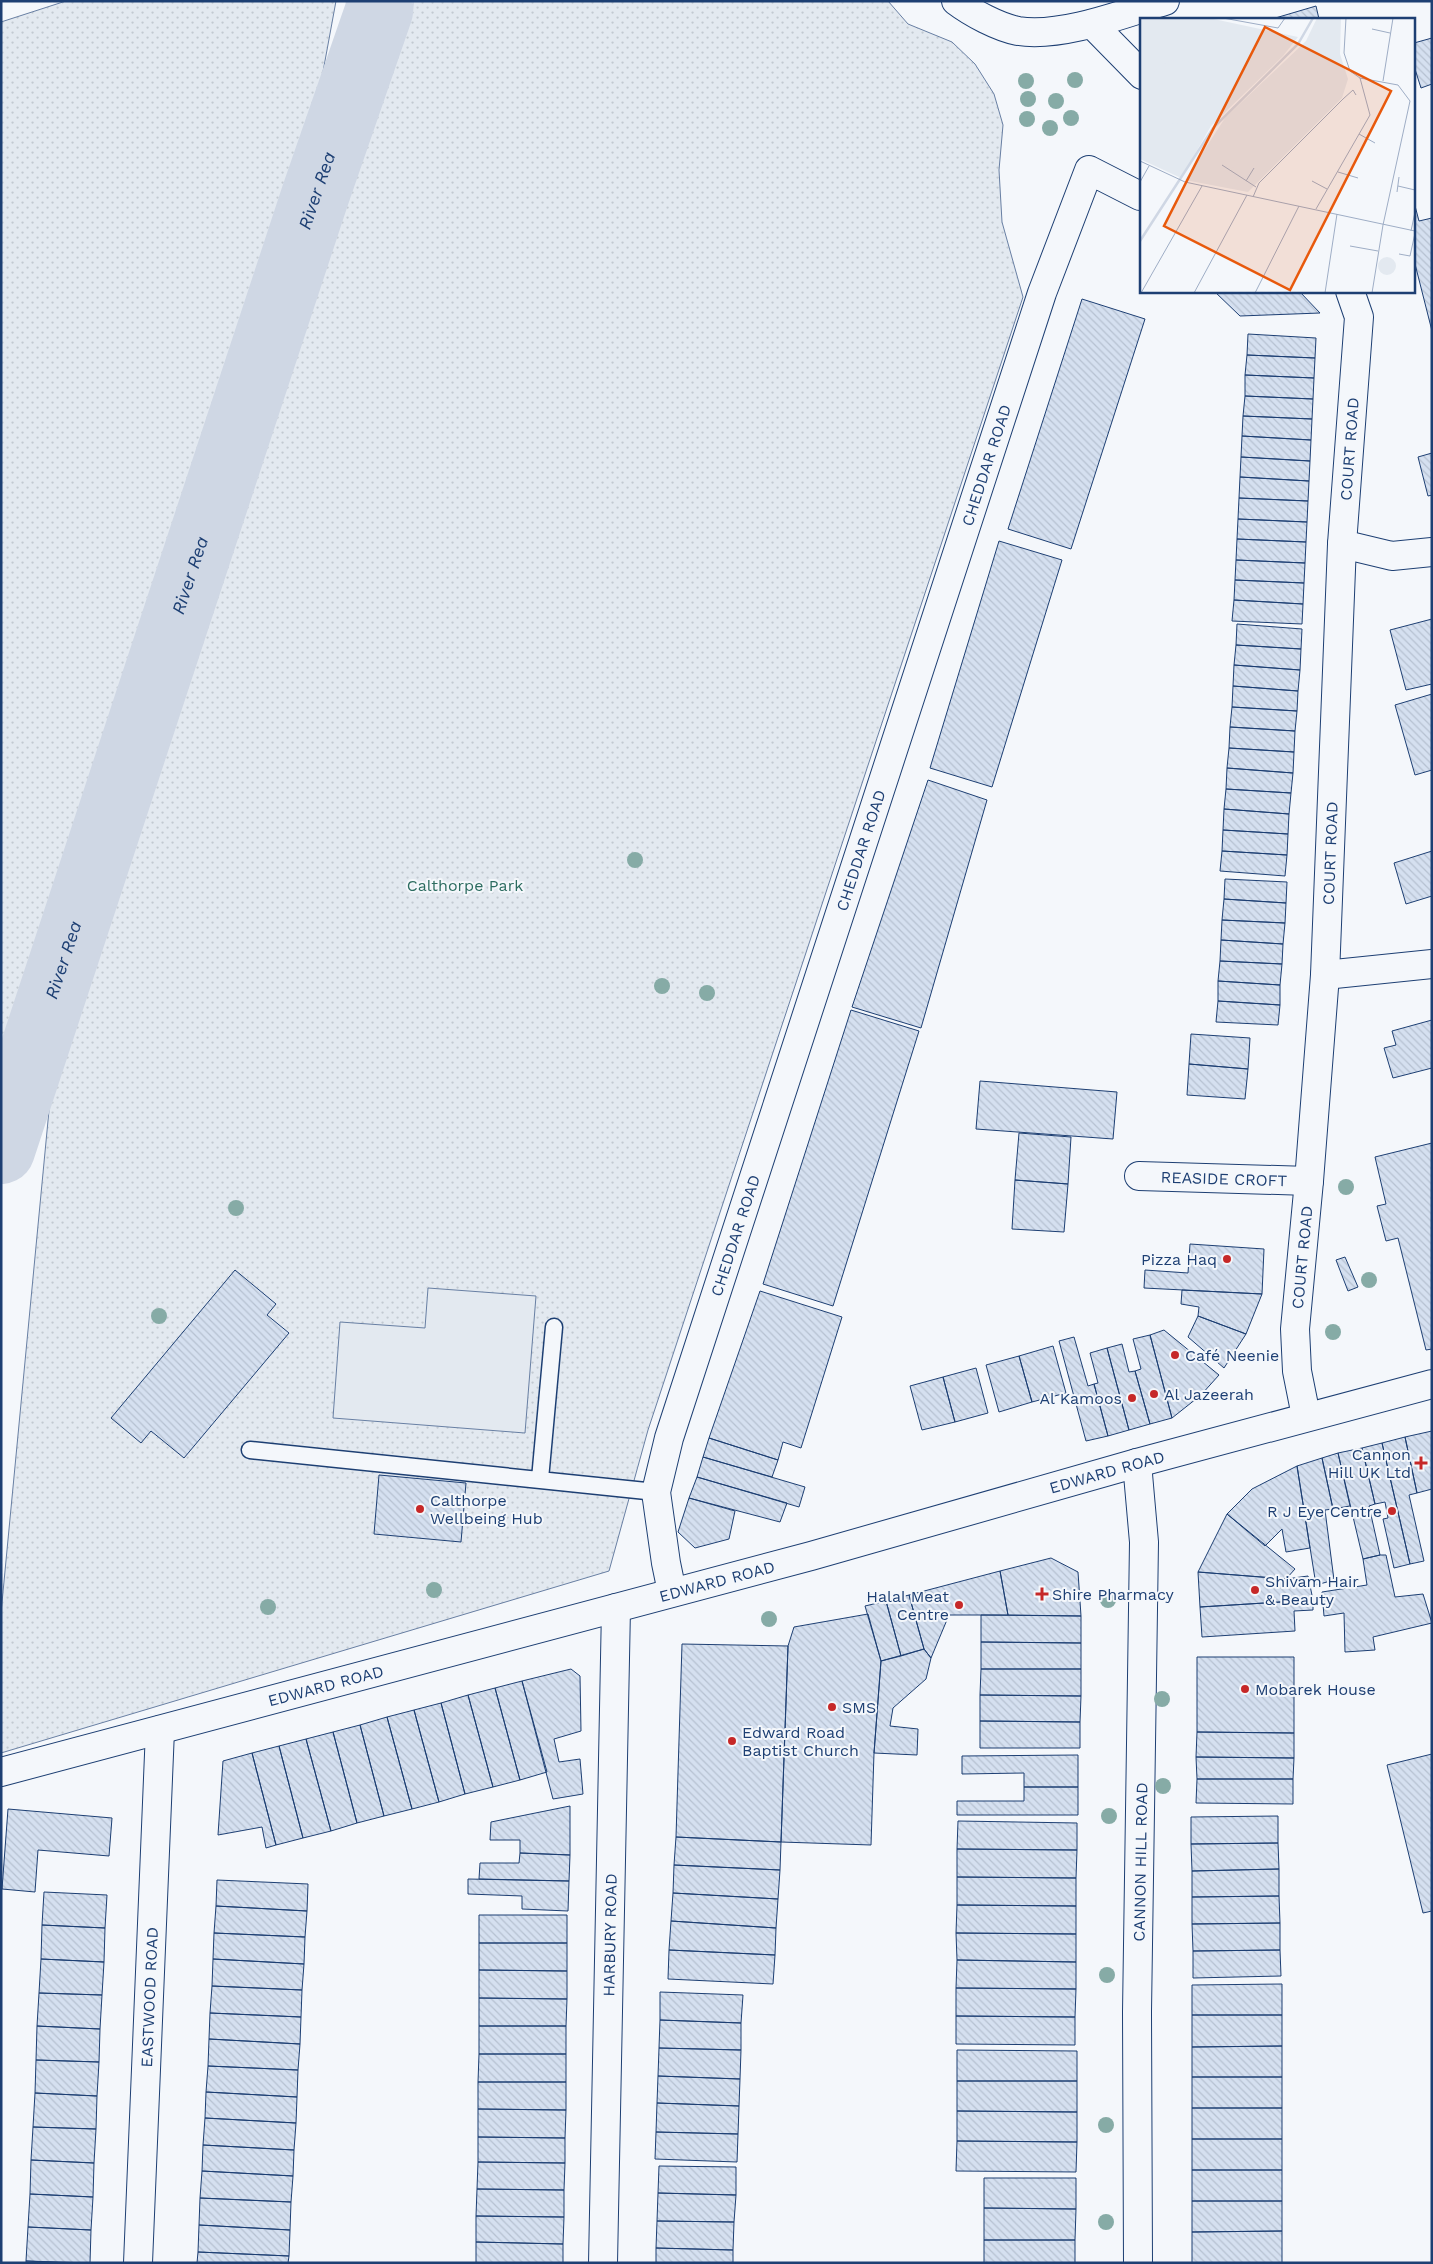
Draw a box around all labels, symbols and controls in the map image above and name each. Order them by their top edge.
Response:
inset map [1140,18,1416,292]
water label: River Rea [294,149,339,232]
street label: COURT ROAD [1336,396,1363,501]
street label: CHEDDAR ROAD [958,402,1015,528]
water label: River Rea [167,534,212,617]
street label: CHEDDAR ROAD [832,787,890,914]
street label: COURT ROAD [1319,801,1342,905]
park label: Calthorpe Park [407,876,523,895]
water label: River Rea [40,918,86,1001]
street label: REASIDE CROFT [1160,1168,1288,1190]
street label: CHEDDAR ROAD [707,1172,764,1299]
street label: COURT ROAD [1288,1205,1317,1310]
place label: Pizza Haq [1141,1250,1217,1269]
marker: Pizza Haq [1221,1253,1233,1265]
place label: Café Neenie [1185,1346,1279,1365]
marker: Café Neenie [1169,1349,1181,1361]
place label: Al Jazeerah [1164,1385,1254,1404]
marker: Al Jazeerah [1148,1388,1160,1400]
place label: Al Kamoos [1039,1389,1122,1408]
marker: Al Kamoos [1126,1392,1138,1404]
place label: Cannon Hill UK Ltd [1328,1445,1411,1482]
street label: EDWARD ROAD [1047,1447,1167,1498]
marker: Cannon Hill UK Ltd [1415,1457,1427,1469]
place label: Calthorpe Wellbeing Hub [430,1491,543,1528]
place label: R J Eye Centre [1267,1502,1382,1521]
marker: Calthorpe Wellbeing Hub [414,1503,426,1515]
marker: R J Eye Centre [1386,1505,1398,1517]
street label: EDWARD ROAD [657,1557,777,1606]
place label: Shivam Hair & Beauty [1265,1572,1359,1609]
marker: Shivam Hair & Beauty [1249,1584,1261,1596]
place label: Shire Pharmacy [1052,1585,1175,1604]
place label: Halal Meat Centre [866,1587,949,1624]
marker: Shire Pharmacy [1036,1588,1048,1600]
marker: Halal Meat Centre [953,1599,965,1611]
street label: EDWARD ROAD [266,1661,386,1710]
place label: Mobarek House [1255,1680,1376,1699]
marker: Mobarek House [1239,1683,1251,1695]
place label: SMS [842,1698,876,1717]
marker: SMS [826,1701,838,1713]
place label: Edward Road Baptist Church [742,1723,859,1760]
marker: Edward Road Baptist Church [726,1735,738,1747]
street label: CANNON HILL ROAD [1130,1782,1151,1942]
street label: HARBURY ROAD [599,1873,621,1997]
street label: EASTWOOD ROAD [137,1927,162,2068]

